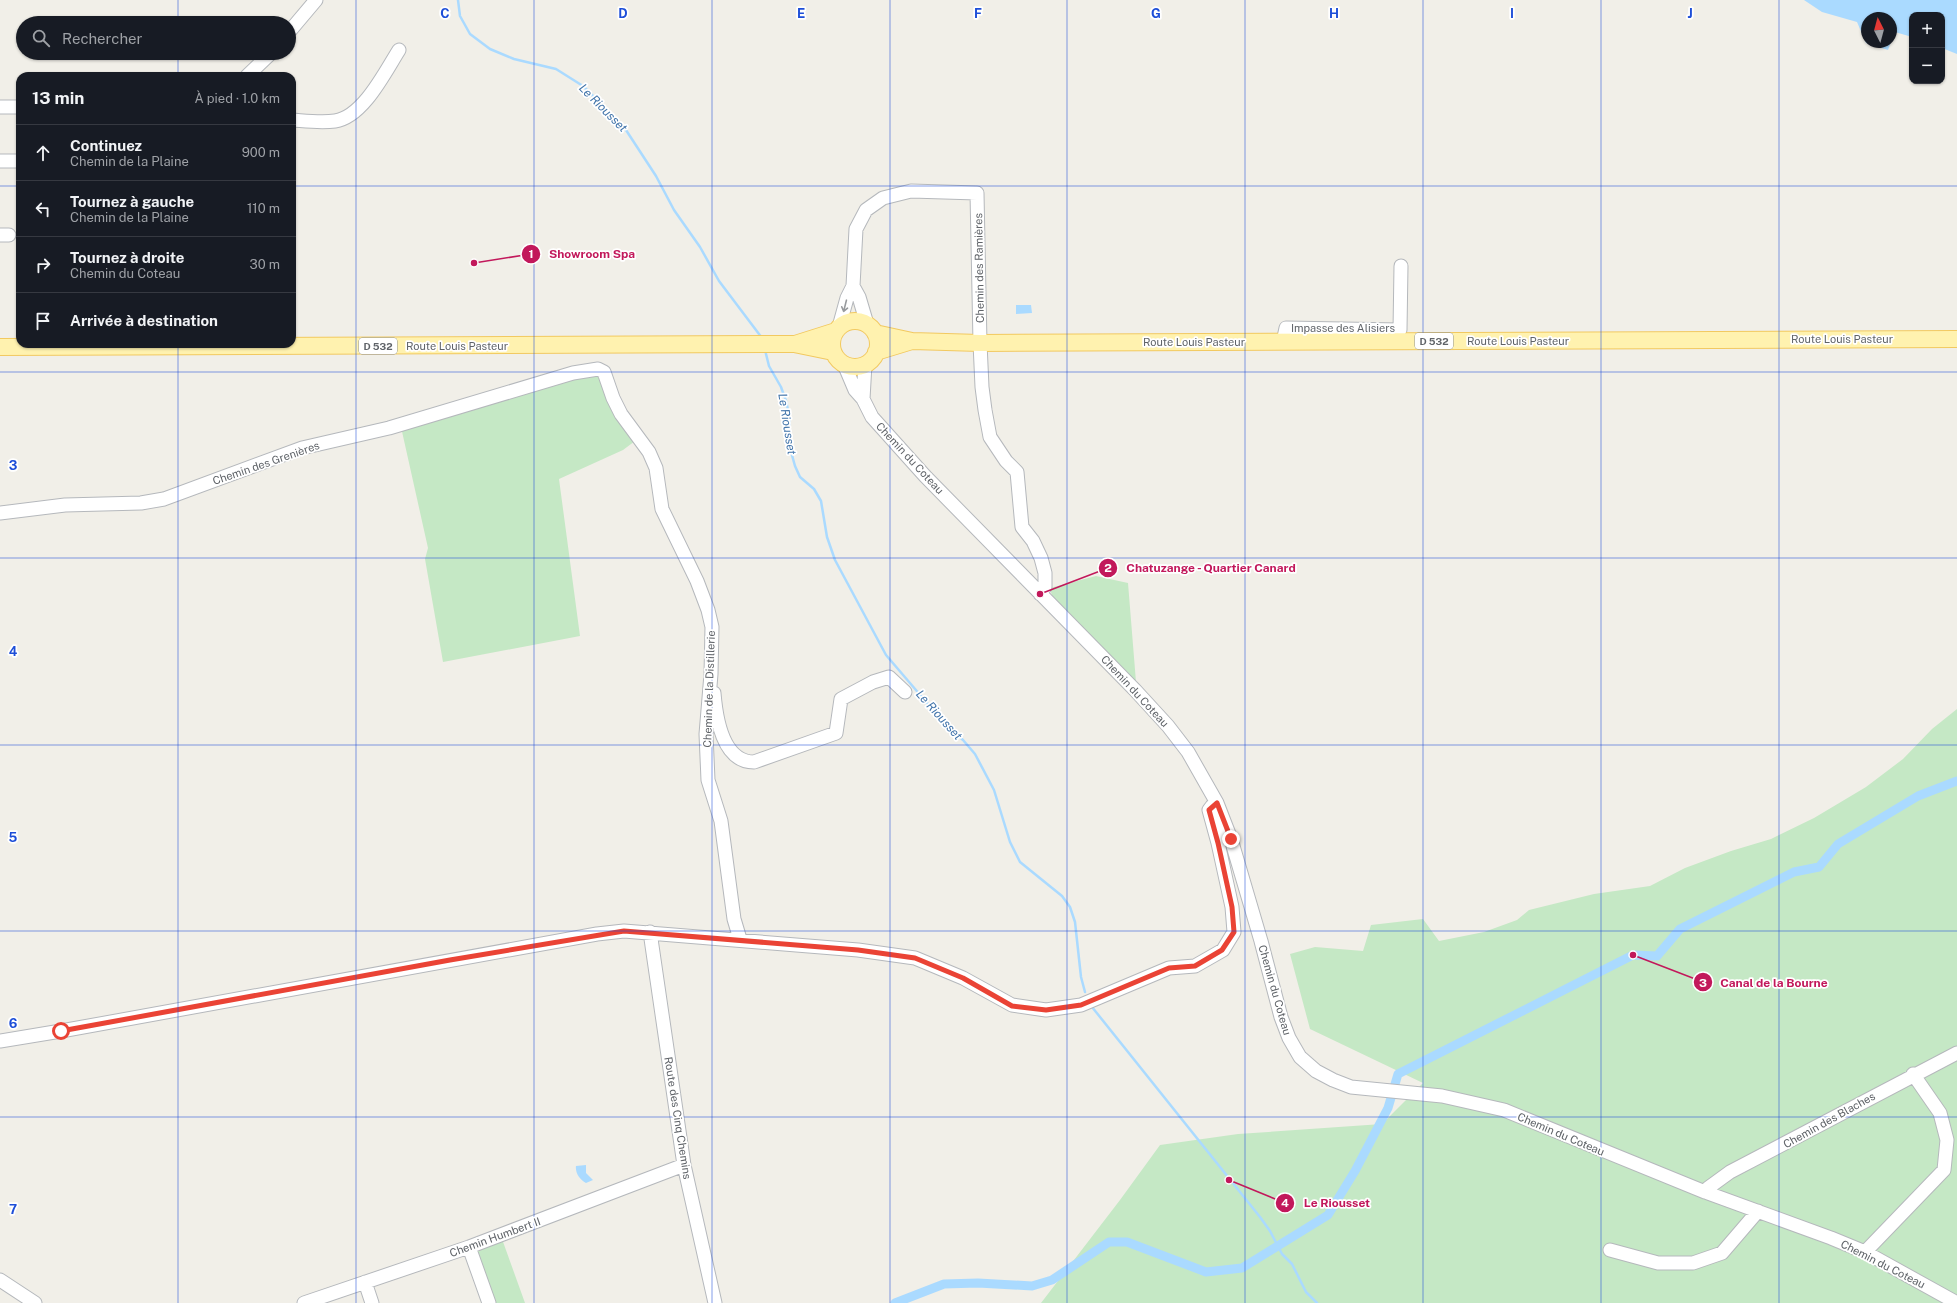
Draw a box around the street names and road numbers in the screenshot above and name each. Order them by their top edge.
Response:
street label: Chemin des Ramières [972,212,986,323]
street label: Impasse des Alisiers [1291,322,1395,334]
road number: D 532 [1415,333,1453,349]
street label: Route Louis Pasteur [1791,333,1893,345]
street label: Route Louis Pasteur [1467,335,1569,347]
street label: Route Louis Pasteur [1143,336,1245,348]
road number: D 532 [359,338,397,354]
street label: Route Louis Pasteur [406,340,508,352]
street label: Chemin du Coteau [874,420,946,496]
street label: Chemin des Grenières [211,439,321,487]
street label: Chemin de la Distillerie [701,630,717,748]
street label: Chemin du Coteau [1099,653,1171,729]
street label: Chemin du Coteau [1256,944,1294,1036]
street label: Route des Cinq Chemins [662,1056,694,1181]
street label: Chemin des Blaches [1781,1090,1877,1150]
street label: Chemin du Coteau [1516,1110,1606,1158]
street label: Chemin Humbert II [448,1215,542,1259]
street label: Chemin du Coteau [1839,1237,1927,1291]

